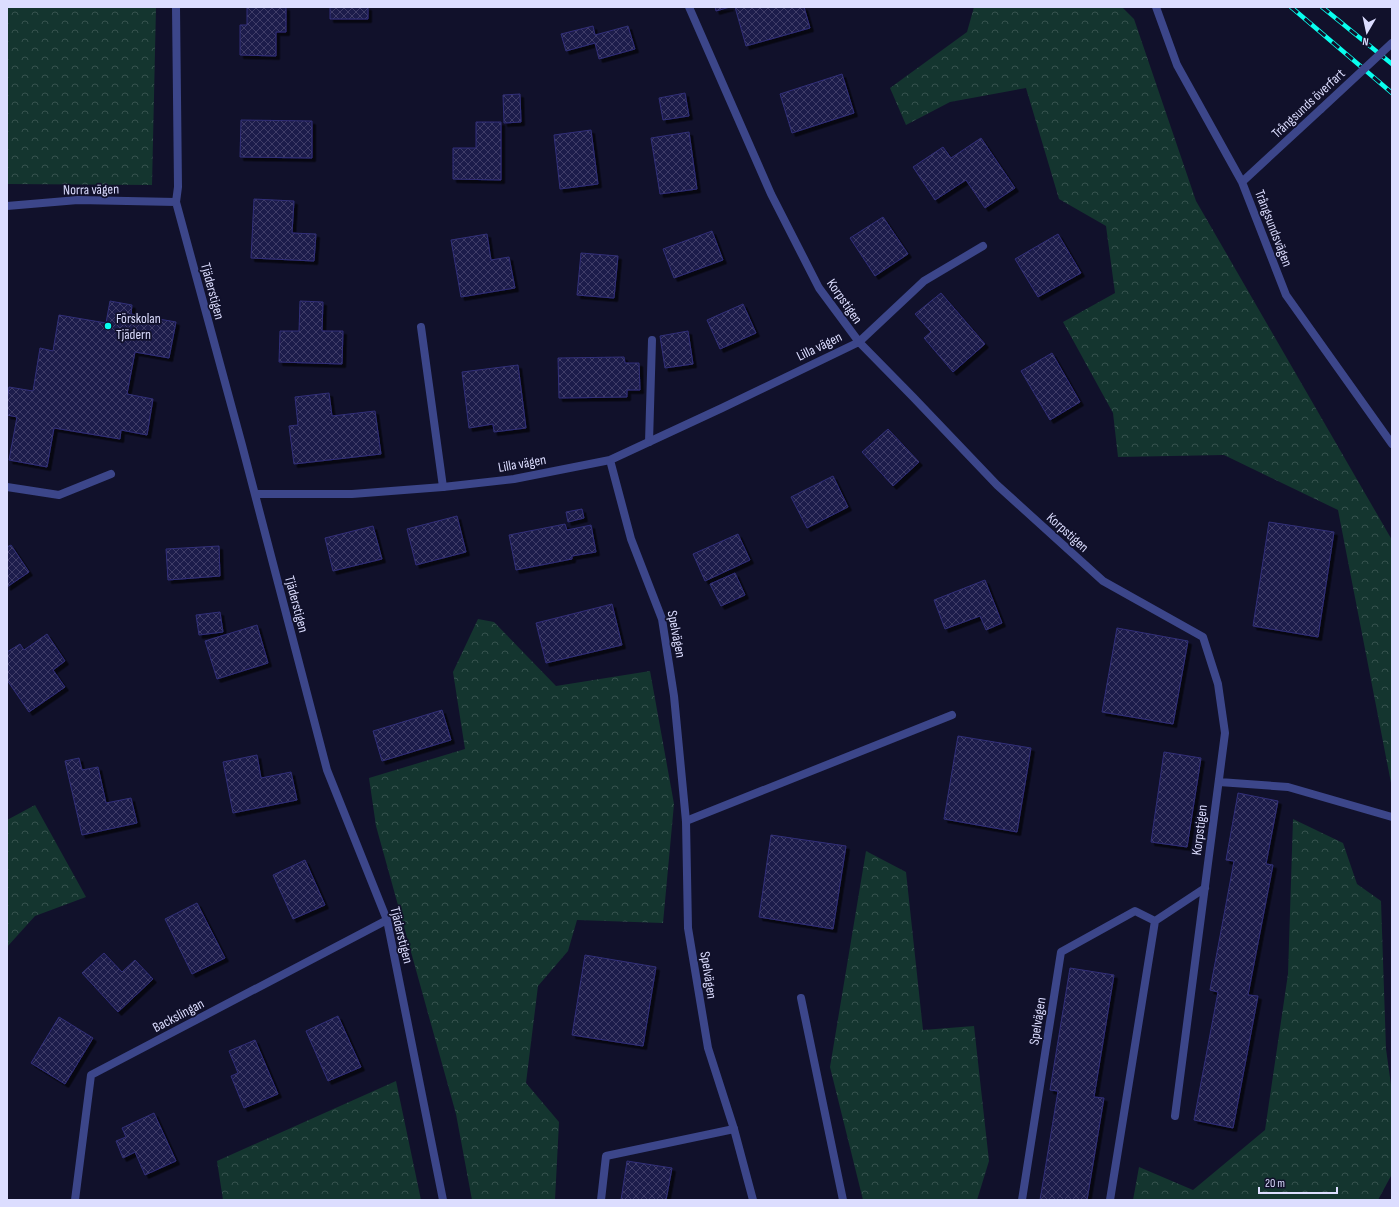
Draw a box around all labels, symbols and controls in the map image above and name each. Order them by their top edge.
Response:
north arrow [1347,12,1387,52]
text: N [1361,34,1369,48]
street label: Trångsunds överfart [1268,65,1348,142]
street label: Norra vägen [63,181,119,198]
street label: Trångsundsvägen [1251,187,1296,269]
street label: Tjäderstigen [197,261,228,321]
street label: Korpstigen [823,276,866,327]
place label: Förskolan Tjädern [116,310,161,343]
marker: Förskolan Tjädern [103,321,113,331]
street label: Lilla vägen [794,328,845,365]
street label: Lilla vägen [497,451,547,476]
street label: Korpstigen [1043,509,1092,556]
street label: Tjäderstigen [281,574,312,634]
street label: Spelvägen [664,609,689,659]
street label: Korpstigen [1188,804,1211,856]
street label: Tjäderstigen [386,905,417,965]
street label: Spelvägen [696,950,721,1000]
street label: Backslingan [150,995,207,1036]
street label: Spelvägen [1025,996,1050,1046]
scale bar [1259,1169,1337,1195]
text: 20 m [1265,1176,1285,1191]

